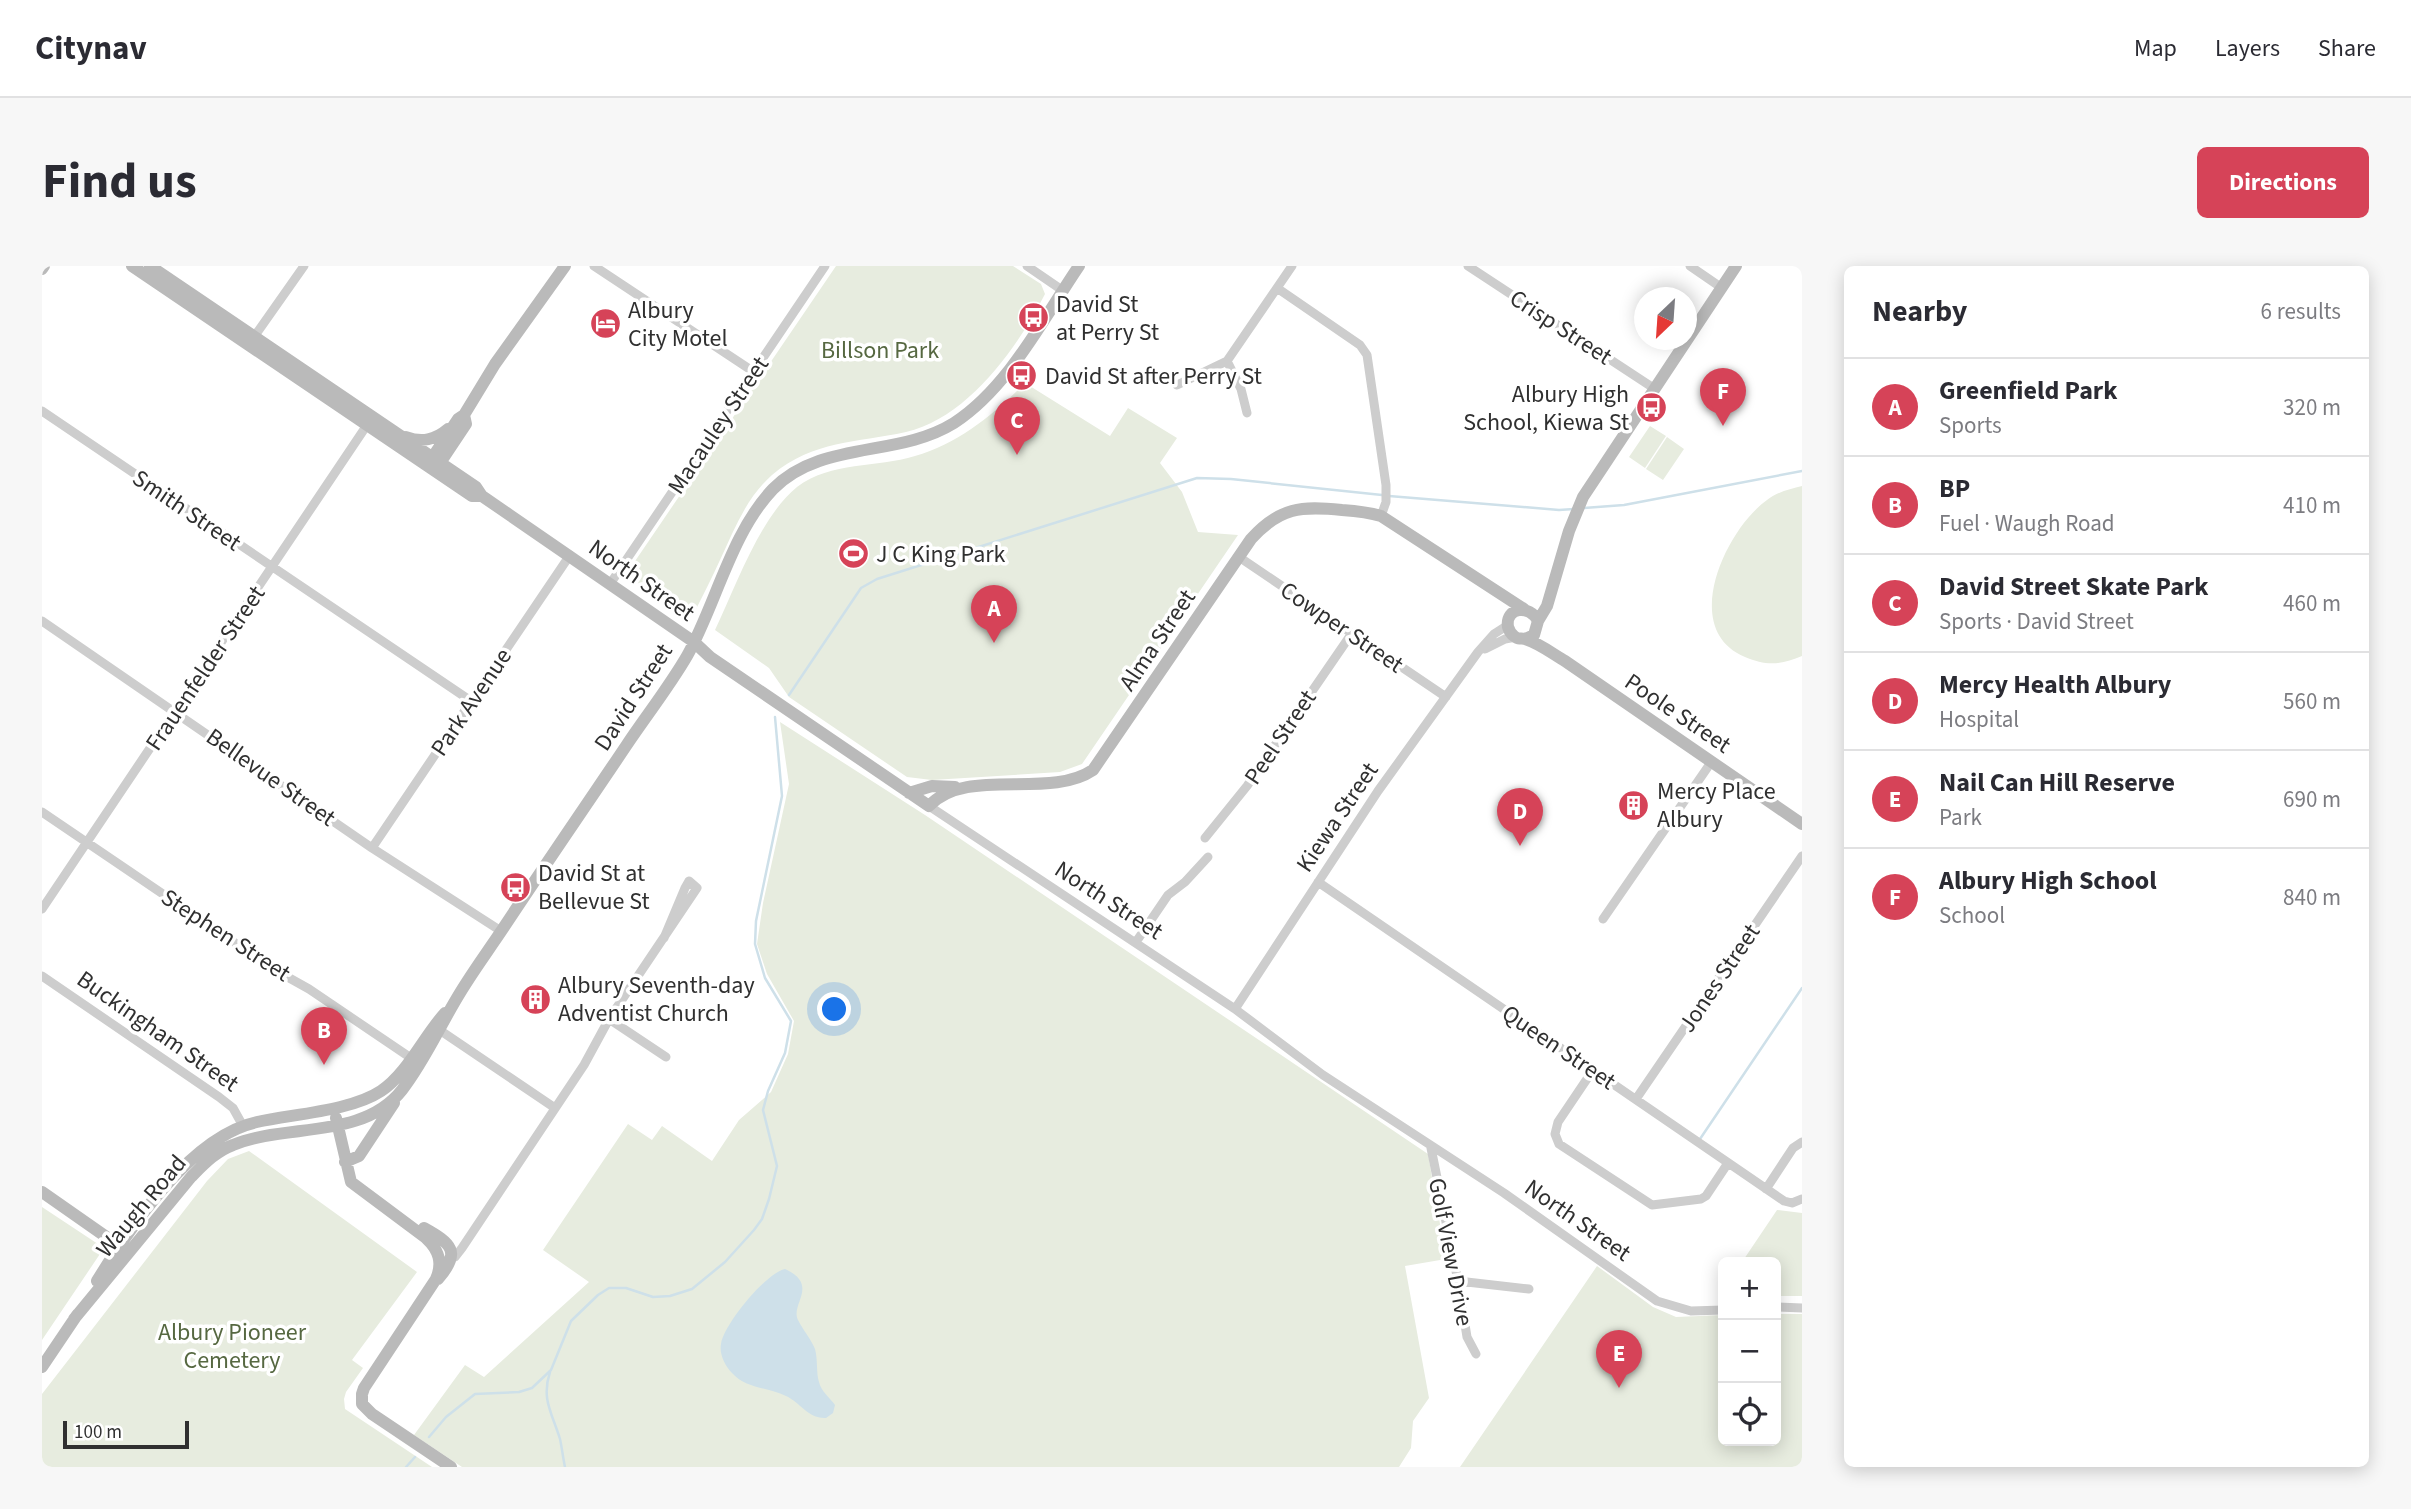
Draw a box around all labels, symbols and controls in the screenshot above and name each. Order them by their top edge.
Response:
text: Citynav [35,25,147,72]
text: Map [2134,31,2177,66]
text: Layers [2215,31,2280,66]
text: Share [2318,31,2376,66]
text: Find us [42,147,197,217]
button: Directions [2197,147,2369,218]
street label: Crisp Street [1502,281,1619,374]
place label: David St at Perry St [1056,287,1159,350]
north arrow [1634,287,1697,350]
text: Nearby [1872,290,1967,333]
place label: Albury City Motel [628,293,728,356]
text: 6 results [2261,295,2341,328]
bus stop icon: David St at Perry St [1016,301,1050,335]
hotel icon: Albury City Motel [588,307,622,341]
park label: Billson Park [821,333,939,368]
street label: Macauley Street [659,349,778,501]
bus stop icon: David St after Perry St [1005,359,1039,393]
place label: David St after Perry St [1045,359,1262,394]
pin: F [1700,368,1746,426]
text: Greenfield Park [1939,372,2117,409]
place label: Albury High School, Kiewa St [1463,377,1629,440]
bus stop icon: Albury High School, Kiewa St [1635,391,1669,425]
text: A [1888,391,1902,424]
text: 320 m [2283,391,2341,424]
pin: C [994,397,1040,455]
text: Sports [1939,409,2002,442]
street label: Smith Street [125,461,248,560]
text: BP [1939,470,1970,507]
text: B [1888,489,1902,522]
text: 410 m [2283,489,2341,522]
text: Fuel · Waugh Road [1939,507,2115,540]
street label: North Street [581,531,702,630]
sports icon: J C King Park [836,537,870,571]
place label: J C King Park [876,537,1006,572]
text: David Street Skate Park [1939,568,2208,605]
street label: Cowper Street [1273,573,1411,682]
street label: Frauenfelder Street [137,579,274,758]
street label: Alma Street [1110,582,1204,698]
pin: A [971,585,1017,643]
text: C [1888,587,1902,620]
text: 460 m [2283,587,2341,620]
text: Sports · David Street [1939,605,2134,638]
street label: David Street [585,636,681,758]
street label: Park Avenue [422,641,520,763]
street label: Poole Street [1617,665,1738,762]
text: Mercy Health Albury [1939,666,2171,703]
street label: Peel Street [1236,683,1325,792]
text: D [1888,685,1902,718]
text: 560 m [2283,685,2341,718]
text: Hospital [1939,703,2019,736]
street label: Bellevue Street [199,720,343,835]
street label: Kiewa Street [1288,755,1387,879]
text: Nail Can Hill Reserve [1939,764,2175,801]
place label: Mercy Place Albury [1657,774,1776,837]
text: E [1889,783,1901,816]
text: 690 m [2283,783,2341,816]
pin: D [1497,788,1543,846]
building icon: Mercy Place Albury [1617,788,1651,822]
text: Park [1939,801,1982,834]
street label: North Street [1048,852,1170,949]
place label: David St at Bellevue St [538,856,650,919]
text: Albury High School [1939,862,2157,899]
bus stop icon: David St at Bellevue St [498,870,532,904]
street label: Stephen Street [154,880,297,990]
text: F [1889,881,1901,914]
text: 840 m [2283,881,2341,914]
text: School [1939,899,2005,932]
street label: Jones Street [1670,917,1769,1040]
street label: Buckingham Street [69,962,246,1101]
place label: Albury Seventh-day Adventist Church [558,968,755,1031]
building icon: Albury Seventh-day Adventist Church [518,982,552,1016]
your location [817,992,851,1026]
street label: Queen Street [1495,996,1623,1099]
pin: B [301,1007,347,1065]
street label: Waugh Road [88,1147,195,1265]
street label: North Street [1517,1171,1638,1270]
street label: Golf View Drive [1419,1175,1482,1329]
map controls [1718,1257,1781,1446]
button: + [1718,1257,1781,1320]
park label: Albury Pioneer Cemetery [158,1315,307,1378]
button: − [1718,1320,1781,1383]
pin: E [1596,1330,1642,1388]
button: locate [1718,1383,1781,1446]
scale bar [63,1418,189,1450]
text: 100 m [74,1419,122,1446]

